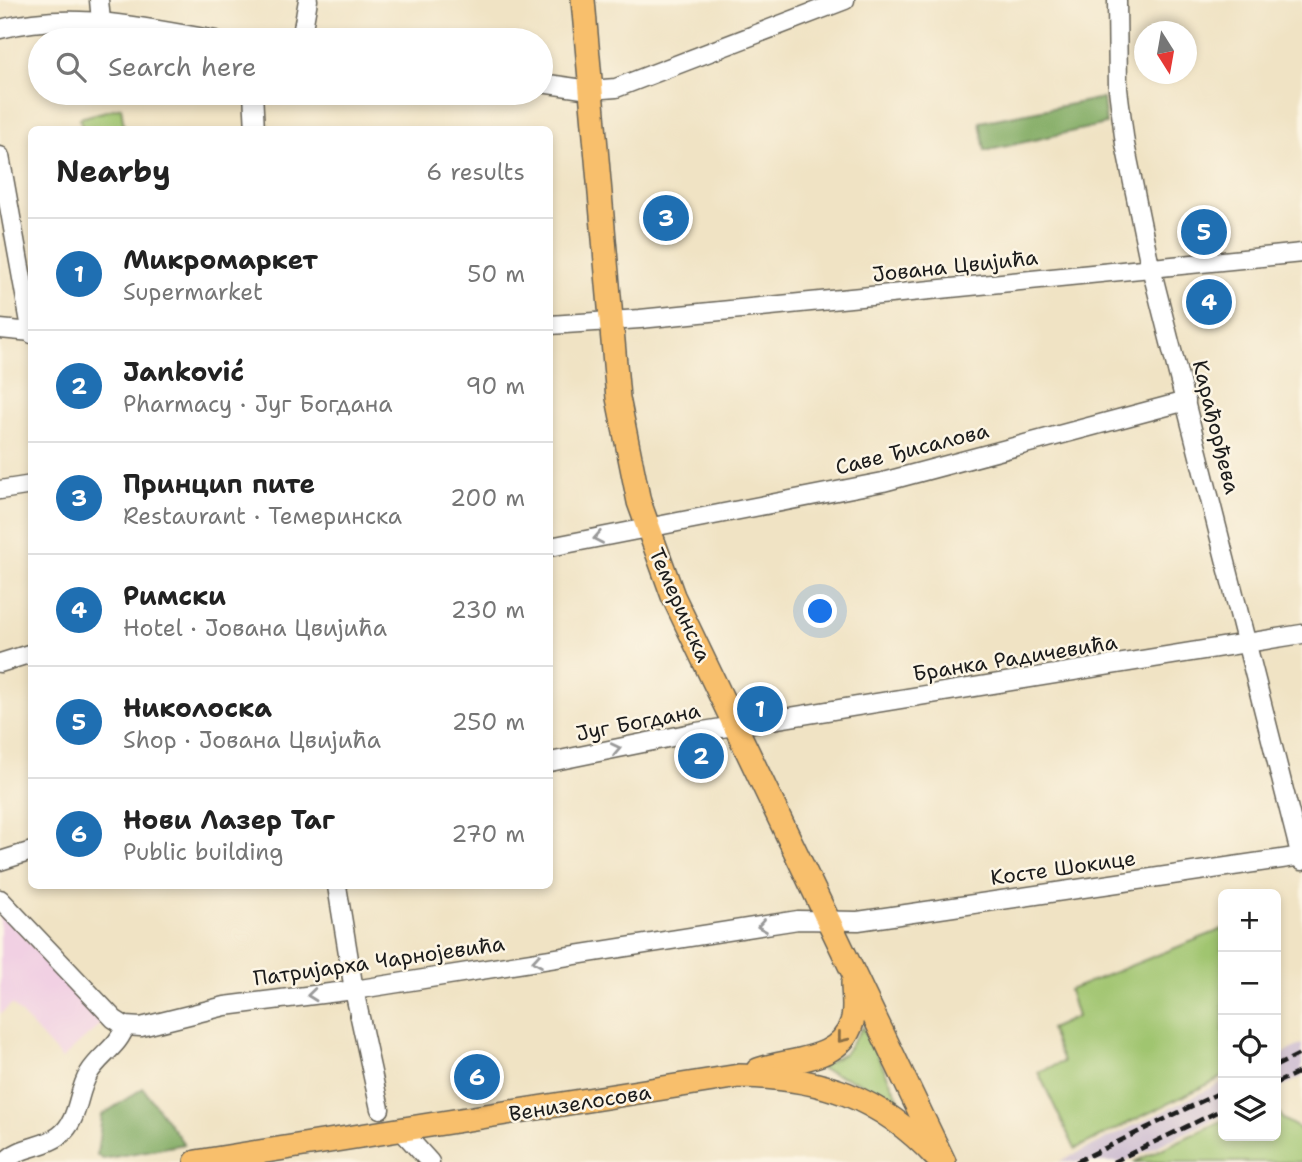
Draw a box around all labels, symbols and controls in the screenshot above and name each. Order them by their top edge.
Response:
north arrow [1134,21,1197,84]
search box [28,28,553,105]
icon: search [52,48,90,86]
text: Search here [108,49,257,84]
text: Nearby [56,151,171,192]
text: 6 results [426,157,525,187]
pin: 3 [643,192,689,244]
pin: 5 [1181,206,1227,258]
text: Микромаркет [123,242,318,277]
street label: Јована Цвијића [871,243,1039,289]
text: 1 [74,259,84,289]
text: 50 m [467,259,525,289]
pin: 4 [1186,276,1232,328]
text: Supermarket [123,277,263,307]
text: Janković [123,354,244,389]
street label: Карађорђева [1186,357,1246,497]
text: 2 [71,371,87,401]
text: 90 m [465,371,525,401]
text: Pharmacy · Југ Богдана [123,389,393,419]
street label: Саве Ђисалова [832,416,992,482]
text: Принцип пите [123,466,315,501]
text: 3 [71,483,87,513]
text: 200 m [450,483,525,513]
text: Restaurant · Темеринска [123,501,402,531]
one-way arrow [592,530,604,545]
street label: Темеринска [642,543,718,667]
text: Римски [123,578,226,613]
your location [803,594,837,628]
text: 4 [71,595,87,625]
text: 230 m [451,595,525,625]
text: Hotel · Јована Цвијића [123,613,387,643]
street label: Бранка Радичевића [911,628,1119,688]
pin: 1 [737,683,783,735]
text: Николоска [123,690,272,725]
street label: Југ Богдана [573,696,703,748]
text: 5 [72,707,86,737]
text: 250 m [452,707,525,737]
text: Shop · Јована Цвијића [123,725,381,755]
pin: 2 [678,730,724,782]
one-way arrow [610,742,622,757]
text: Нови Лазер Таг [123,802,335,837]
text: 6 [71,819,87,849]
text: 270 m [451,819,525,849]
text: Public building [123,837,283,867]
street label: Косте Шокице [989,844,1137,892]
map controls [1218,889,1281,1141]
button: + [1218,889,1281,952]
one-way arrow [756,918,768,933]
street label: Патријарха Чарнојевића [251,929,507,993]
button: − [1218,952,1281,1015]
one-way arrow [531,954,543,969]
one-way arrow [306,987,317,1002]
button: locate [1218,1015,1281,1078]
one-way arrow [838,1029,850,1042]
pin: 6 [454,1051,500,1103]
street label: Венизелосова [507,1078,653,1128]
button: layers [1218,1078,1281,1141]

